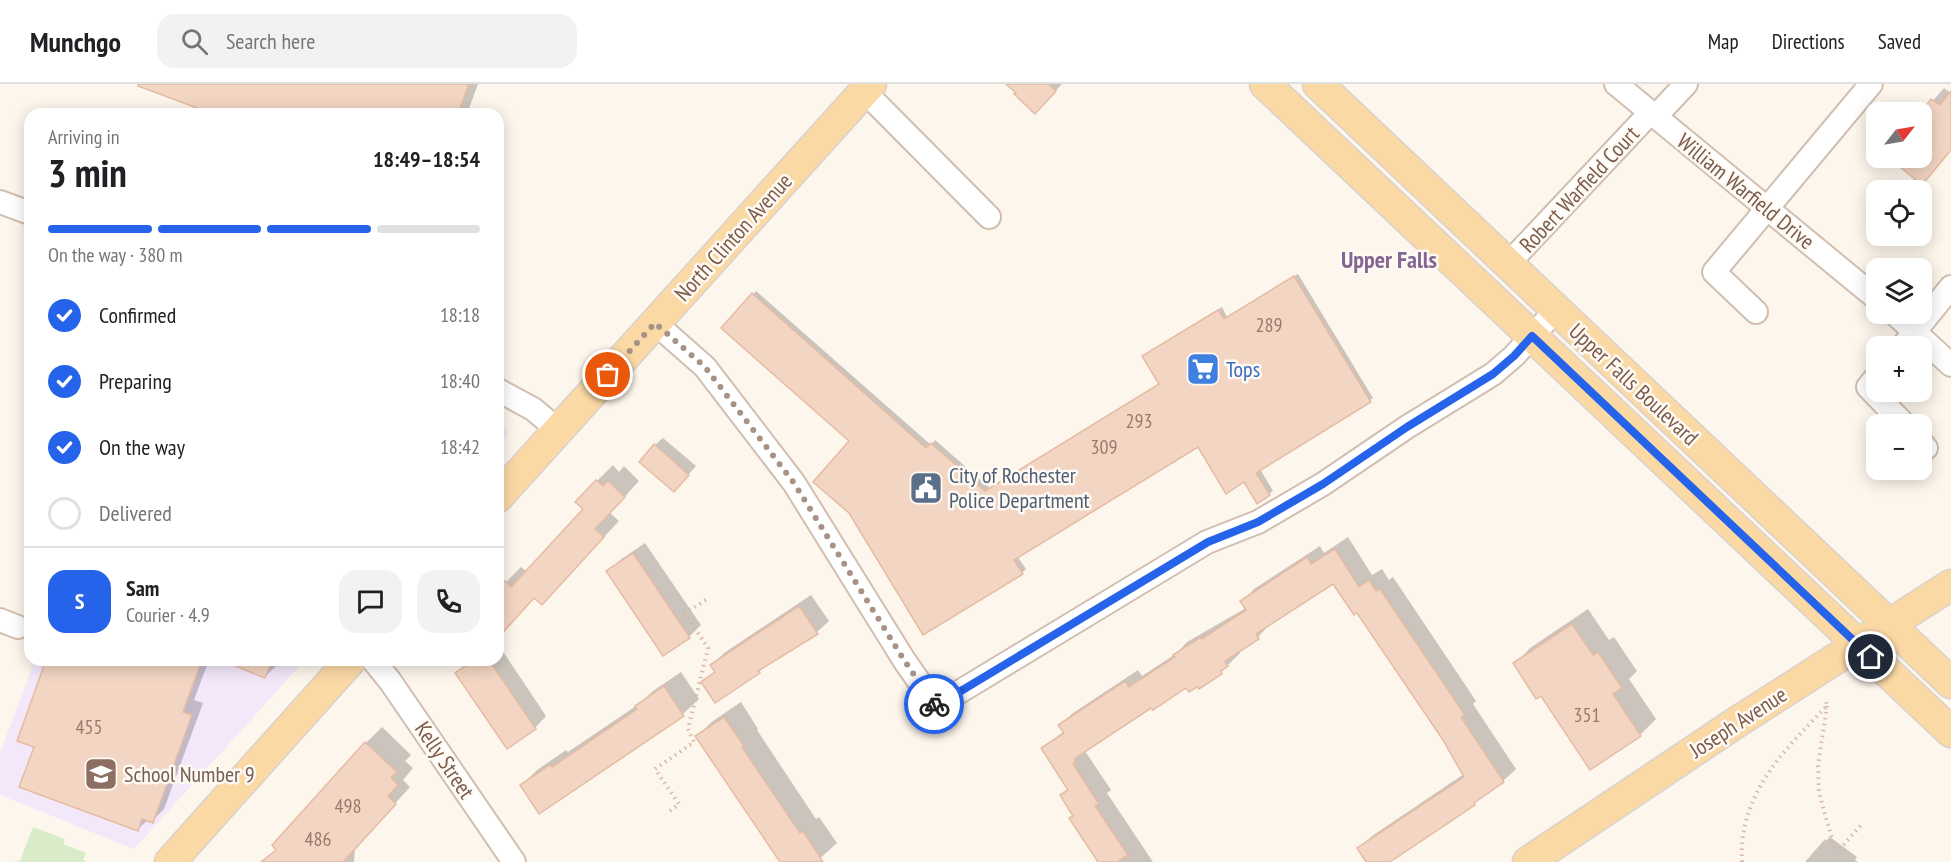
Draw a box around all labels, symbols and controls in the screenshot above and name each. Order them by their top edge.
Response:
search box [157,14,577,68]
text: Munchgo [30,23,121,60]
icon: search [178,25,211,58]
text: Search here [226,27,315,55]
text: Map [1708,28,1739,55]
text: Directions [1772,28,1845,55]
text: Saved [1878,28,1921,55]
north arrow [1866,102,1932,168]
map controls [1866,102,1932,480]
street label: Robert Warfield Court [1513,120,1645,258]
text: Arriving in [48,124,120,150]
street label: William Warfield Drive [1672,127,1820,255]
text: 18:49–18:54 [373,145,480,173]
text: 3 min [48,147,127,198]
street label: North Clinton Avenue [668,167,798,307]
button: locate [1866,180,1932,246]
text: On the way · 380 m [48,242,183,268]
district label: Upper Falls [1341,244,1437,275]
button: layers [1866,258,1932,324]
icon: check [48,299,81,332]
text: Confirmed [99,301,176,329]
text: 18:18 [440,302,480,328]
house number: 289 [1256,312,1283,338]
street label: Upper Falls Boulevard [1563,317,1705,451]
button: + [1866,336,1932,402]
pin [582,349,633,400]
supermarket icon: Tops [1185,351,1221,387]
place label: Tops [1226,355,1260,383]
icon: bag [591,358,624,391]
icon: check [48,365,81,398]
text: Preparing [99,367,172,395]
text: 18:40 [440,368,480,394]
house number: 293 [1126,408,1153,434]
button: − [1866,414,1932,480]
icon: check [48,431,81,464]
text: On the way [99,433,185,461]
text: 18:42 [440,434,480,460]
house number: 309 [1091,434,1118,460]
place label: City of Rochester Police Department [949,461,1090,514]
public building icon: City of Rochester Police Department [908,470,944,506]
text: Delivered [99,499,172,527]
button: chat [339,570,402,633]
button: phone [417,570,480,633]
text: Sam [126,574,159,602]
text: S [75,587,84,615]
text: Courier · 4.9 [126,602,210,628]
pin [1845,631,1896,682]
icon: home [1854,640,1887,673]
courier [904,674,964,734]
street label: Joseph Avenue [1683,680,1792,764]
icon: bike [918,688,951,721]
house number: 351 [1574,702,1601,728]
house number: 455 [76,714,103,740]
street label: Kelly Street [409,716,481,804]
school or university icon: School Number 9 [83,756,119,792]
place label: School Number 9 [124,760,255,788]
house number: 498 [335,793,362,819]
house number: 486 [305,826,332,852]

